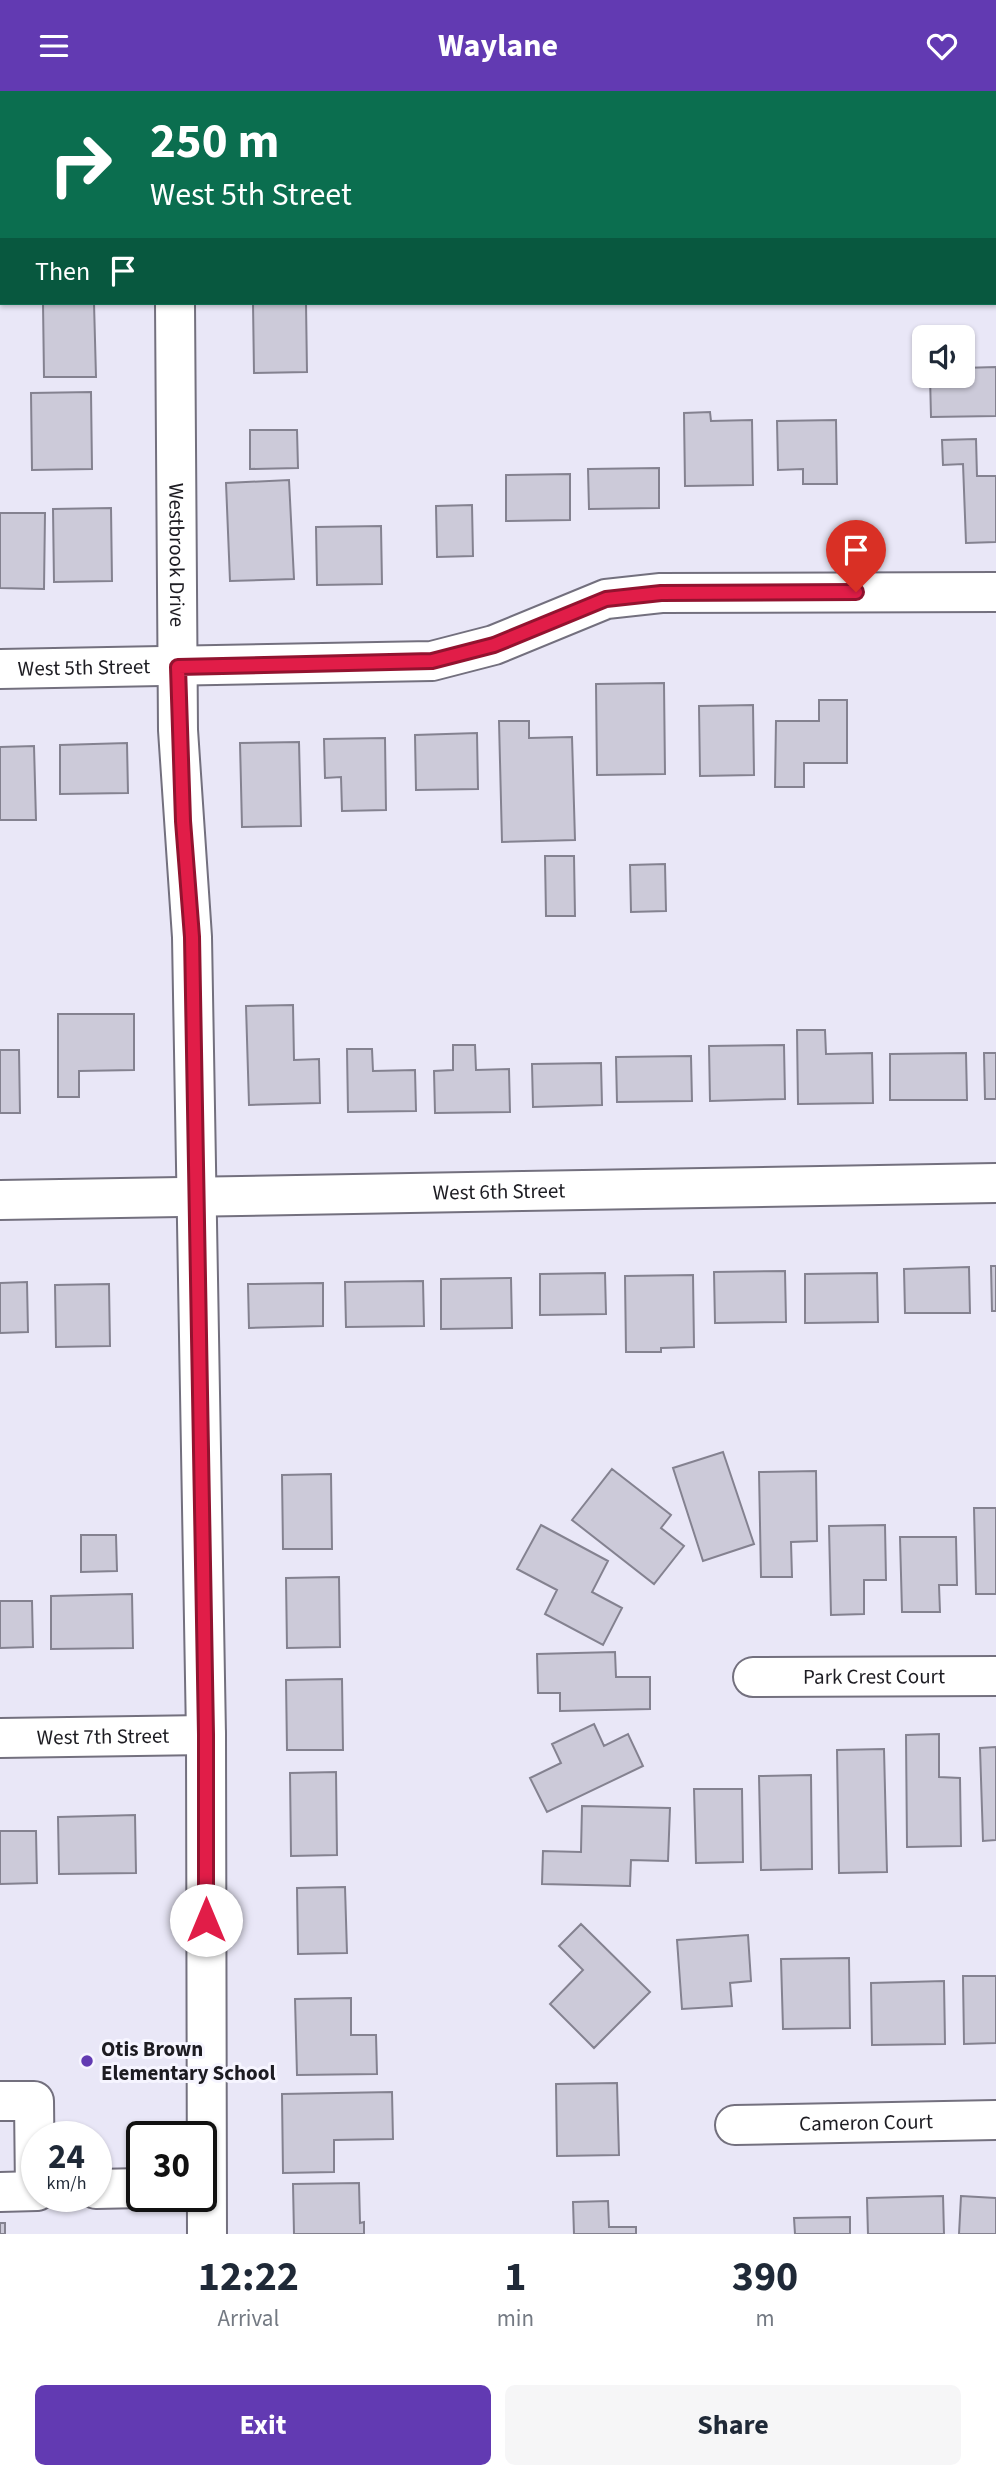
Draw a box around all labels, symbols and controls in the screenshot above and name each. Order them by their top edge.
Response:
text: Waylane [438,23,558,69]
icon: menu [35,27,73,65]
icon: heart [923,27,961,65]
text: 250 m [150,107,279,177]
icon: right [35,119,126,210]
text: West 5th Street [150,172,352,218]
icon: arrive [104,252,142,290]
text: Then [35,253,90,290]
map controls [912,325,975,388]
button: sound [912,325,975,388]
street label: Westbrook Drive [161,483,192,627]
pin [826,520,886,592]
icon: arrive [837,531,875,569]
street label: West 5th Street [17,651,150,684]
street label: West 6th Street [432,1175,565,1208]
street label: Park Crest Court [803,1661,945,1692]
street label: West 7th Street [37,1721,169,1752]
position arrow [169,1883,243,1957]
place label: Otis Brown Elementary School [101,2034,275,2088]
marker: Otis Brown Elementary School [79,2053,95,2069]
street label: Cameron Court [799,2106,933,2139]
speed limit sign: 30 [126,2121,217,2212]
text: 24 [48,2132,85,2182]
text: km/h [47,2171,86,2196]
text: 12:22 [198,2247,299,2307]
text: 1 [504,2247,526,2307]
text: 390 [732,2247,798,2307]
text: Arrival [217,2302,279,2335]
text: min [497,2302,534,2335]
text: m [755,2302,775,2335]
button: Exit [35,2385,491,2465]
button: Share [505,2385,961,2465]

